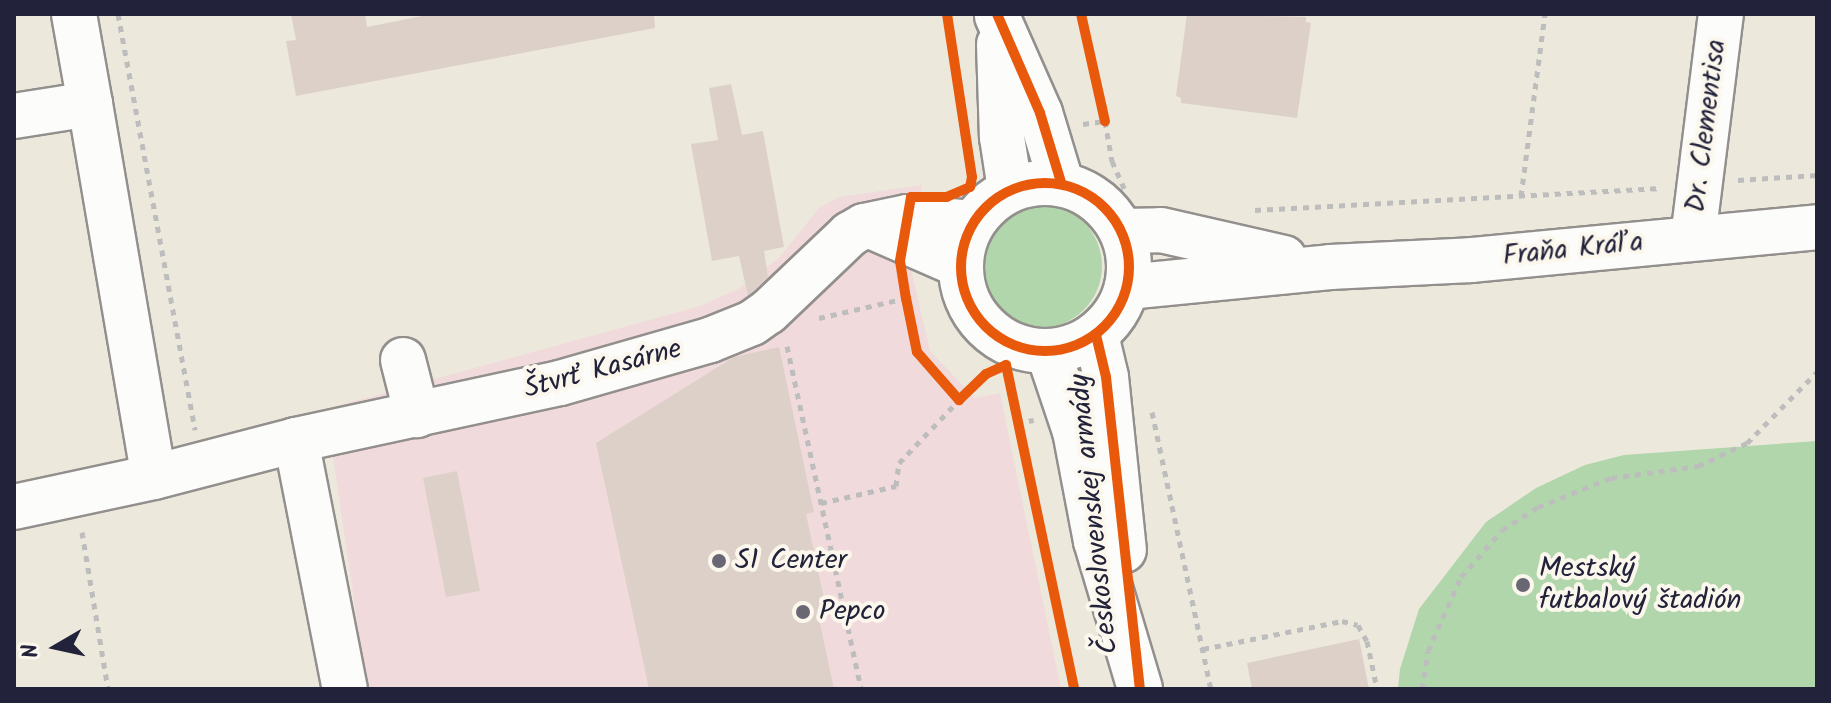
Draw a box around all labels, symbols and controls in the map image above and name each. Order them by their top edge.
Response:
street label: Dr. Clementisa [1680,38,1734,214]
street label: Fraňa Kráľa [1501,226,1645,274]
street label: Štvrť Kasárne [521,333,685,407]
street label: Československej armády [1064,372,1126,656]
place label: S1 Center [735,544,847,578]
marker: S1 Center [710,552,728,570]
place label: Mestský futbalový štadión [1539,552,1741,618]
marker: Mestský futbalový štadión [1514,576,1532,594]
place label: Pepco [819,595,885,629]
marker: Pepco [794,603,812,621]
north arrow [16,607,96,687]
text: N [13,641,50,660]

